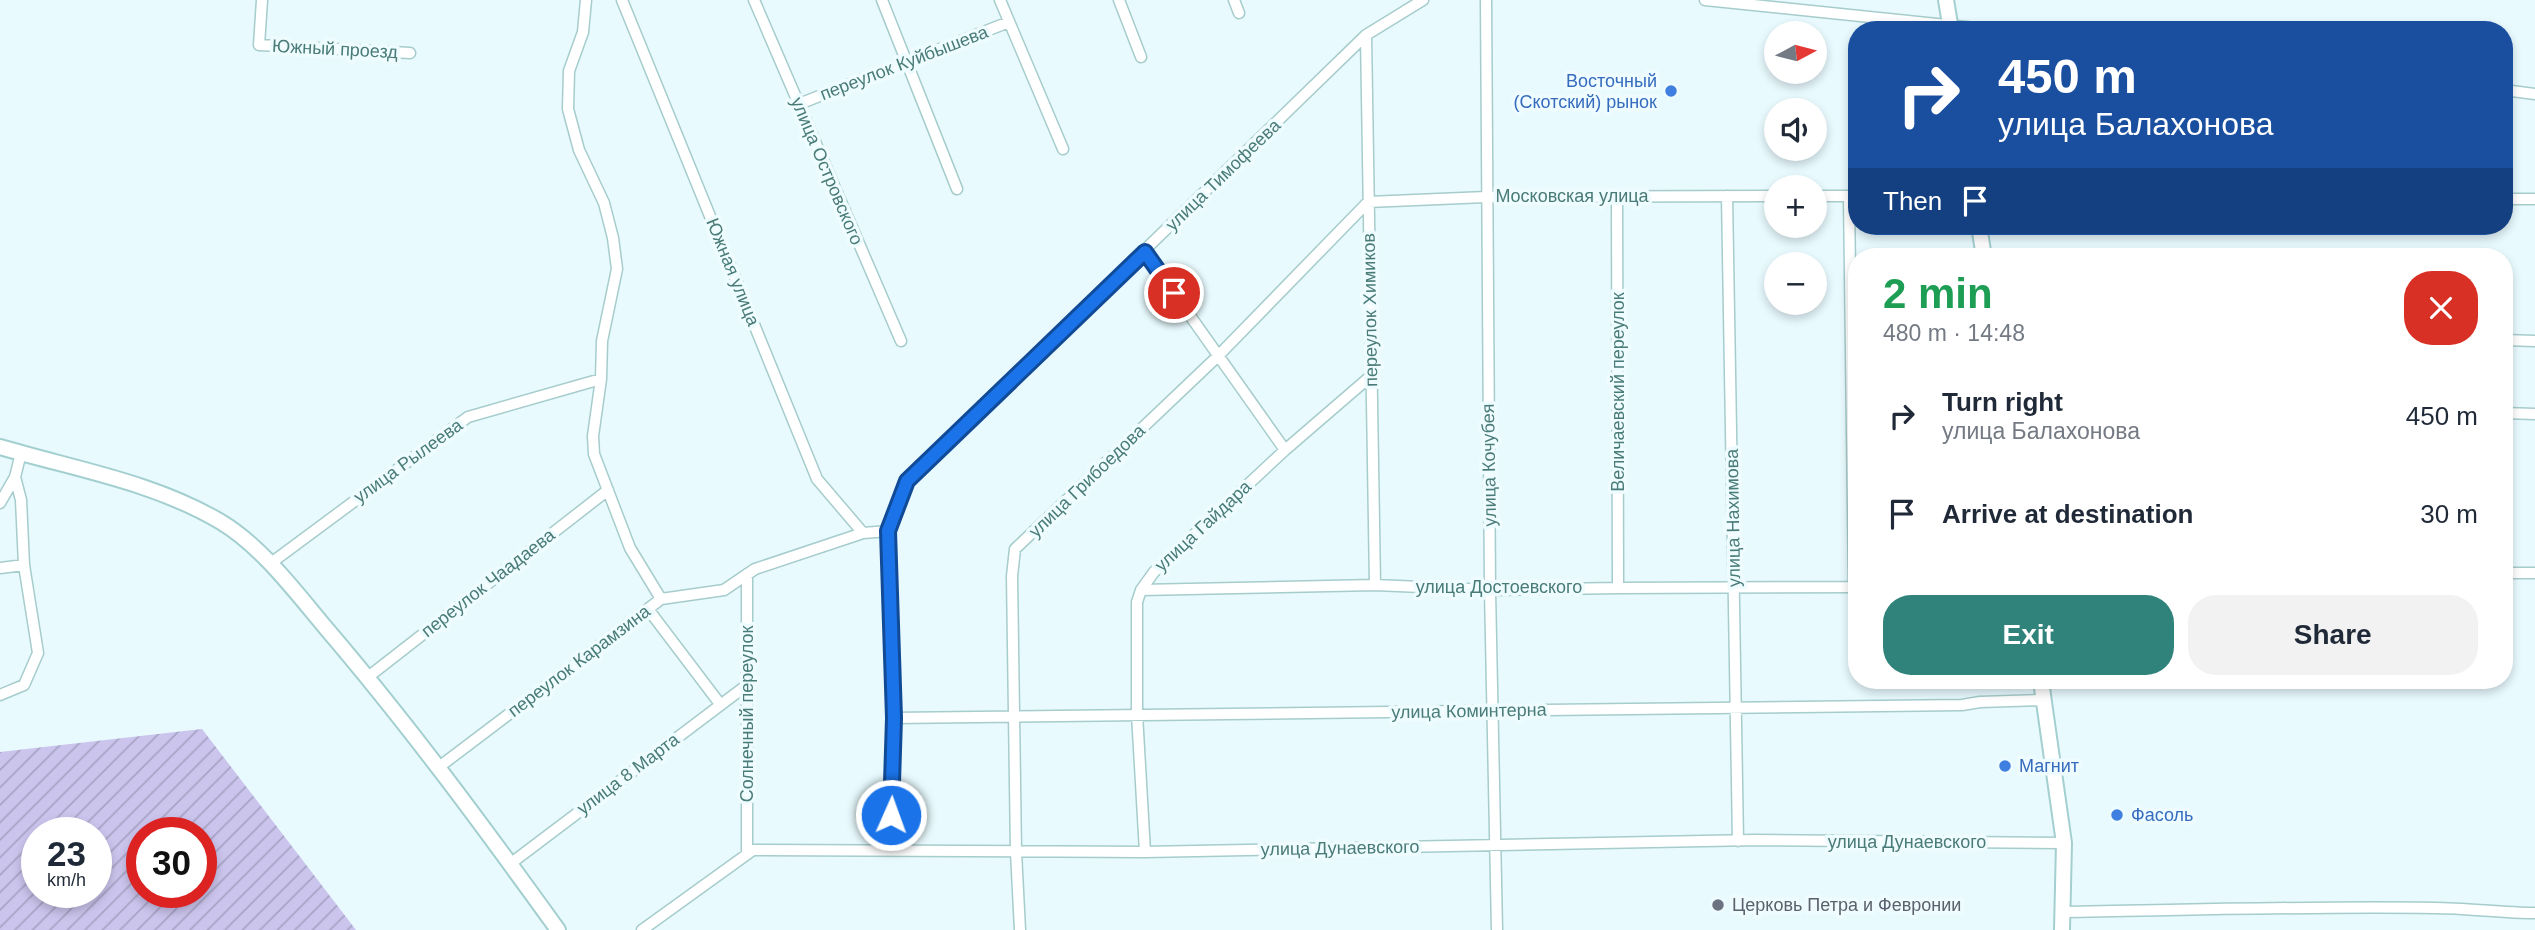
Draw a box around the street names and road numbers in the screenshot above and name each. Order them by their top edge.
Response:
street label: переулок Куйбышева [817,21,992,104]
street label: Южный проезд [272,36,399,62]
street label: улица Островского [787,94,867,248]
street label: улица Тимофеева [1162,115,1285,235]
street label: Московская улица [1495,186,1650,206]
street label: Южная улица [702,215,764,330]
street label: переулок Химиков [1359,233,1381,387]
street label: Величаевский переулок [1608,292,1628,492]
street label: улица Кочубея [1478,403,1500,527]
street label: улица Рылеева [350,414,467,507]
street label: улица Грибоедова [1025,420,1150,541]
street label: улица Нахимова [1722,448,1744,587]
street label: улица Гайдара [1151,476,1256,576]
street label: переулок Чаадаева [417,524,559,641]
street label: улица Достоевского [1416,577,1582,597]
street label: переулок Карамзина [504,600,655,721]
street label: Солнечный переулок [737,626,757,802]
street label: улица Коминтерна [1391,700,1548,722]
street label: улица 8 Марта [573,729,684,819]
street label: улица Дунаевского [1828,832,1986,852]
street label: улица Дунаевского [1261,837,1419,859]

